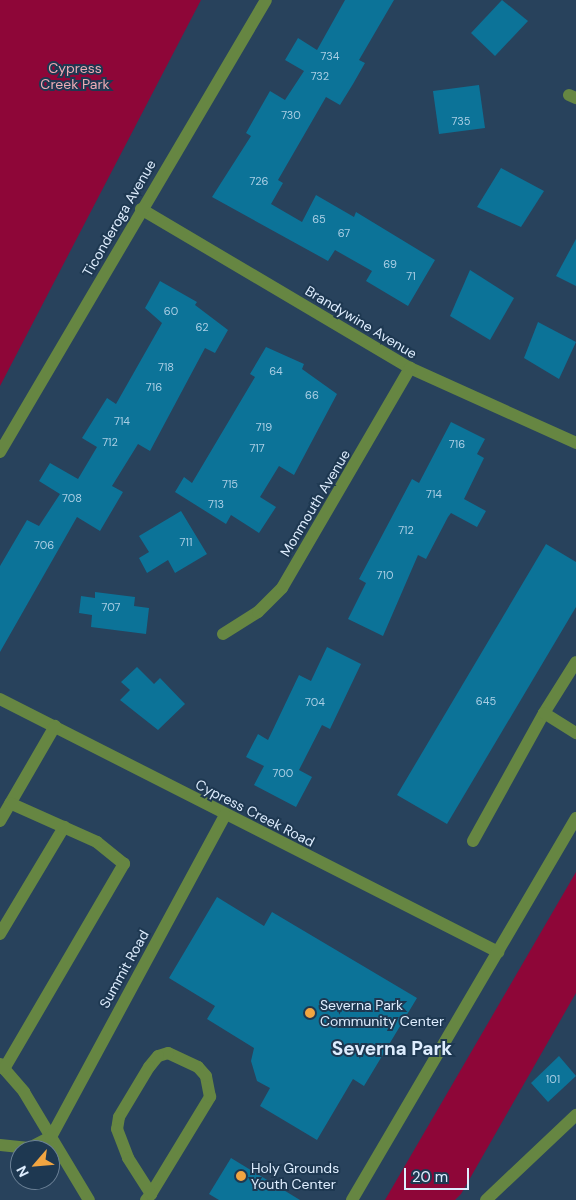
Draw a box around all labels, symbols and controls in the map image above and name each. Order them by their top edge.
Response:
house number: 734 [321,49,339,63]
park label: Cypress Creek Park [40,60,110,92]
house number: 732 [311,69,329,83]
house number: 730 [281,108,301,122]
house number: 735 [452,114,470,128]
street label: Ticonderoga Avenue [79,157,159,279]
house number: 726 [250,174,268,188]
house number: 65 [312,212,326,226]
house number: 67 [338,226,350,240]
house number: 69 [383,257,397,271]
house number: 71 [406,269,416,283]
street label: Brandywine Avenue [302,282,420,362]
house number: 60 [164,304,178,318]
house number: 62 [196,320,208,334]
house number: 718 [158,360,174,374]
house number: 64 [269,364,283,378]
house number: 716 [146,380,162,394]
house number: 66 [305,388,319,402]
house number: 714 [114,414,130,428]
house number: 719 [256,420,272,434]
house number: 712 [102,435,118,449]
house number: 716 [449,437,465,451]
house number: 717 [249,441,265,455]
street label: Monmouth Avenue [276,446,354,560]
house number: 715 [222,477,238,491]
house number: 714 [426,487,442,501]
house number: 708 [62,491,82,505]
house number: 713 [208,497,224,511]
house number: 712 [398,523,414,537]
house number: 711 [180,535,192,549]
house number: 706 [34,538,54,552]
house number: 710 [377,568,393,582]
house number: 707 [102,600,120,614]
house number: 645 [476,694,496,708]
house number: 704 [305,695,325,709]
house number: 700 [273,766,293,780]
street label: Cypress Creek Road [193,776,317,850]
street label: Summit Road [96,927,152,1011]
place label: Severna Park Community Center [320,997,444,1030]
marker: Severna Park Community Center [304,1007,316,1019]
district label: Severna Park [332,1038,452,1060]
house number: 101 [546,1072,560,1086]
north arrow [10,1140,60,1190]
scale bar [406,1158,471,1190]
place label: Holy Grounds Youth Center [251,1160,339,1192]
text: N [12,1163,33,1180]
text: 20 m [412,1167,448,1187]
marker: Holy Grounds Youth Center [235,1170,247,1182]

